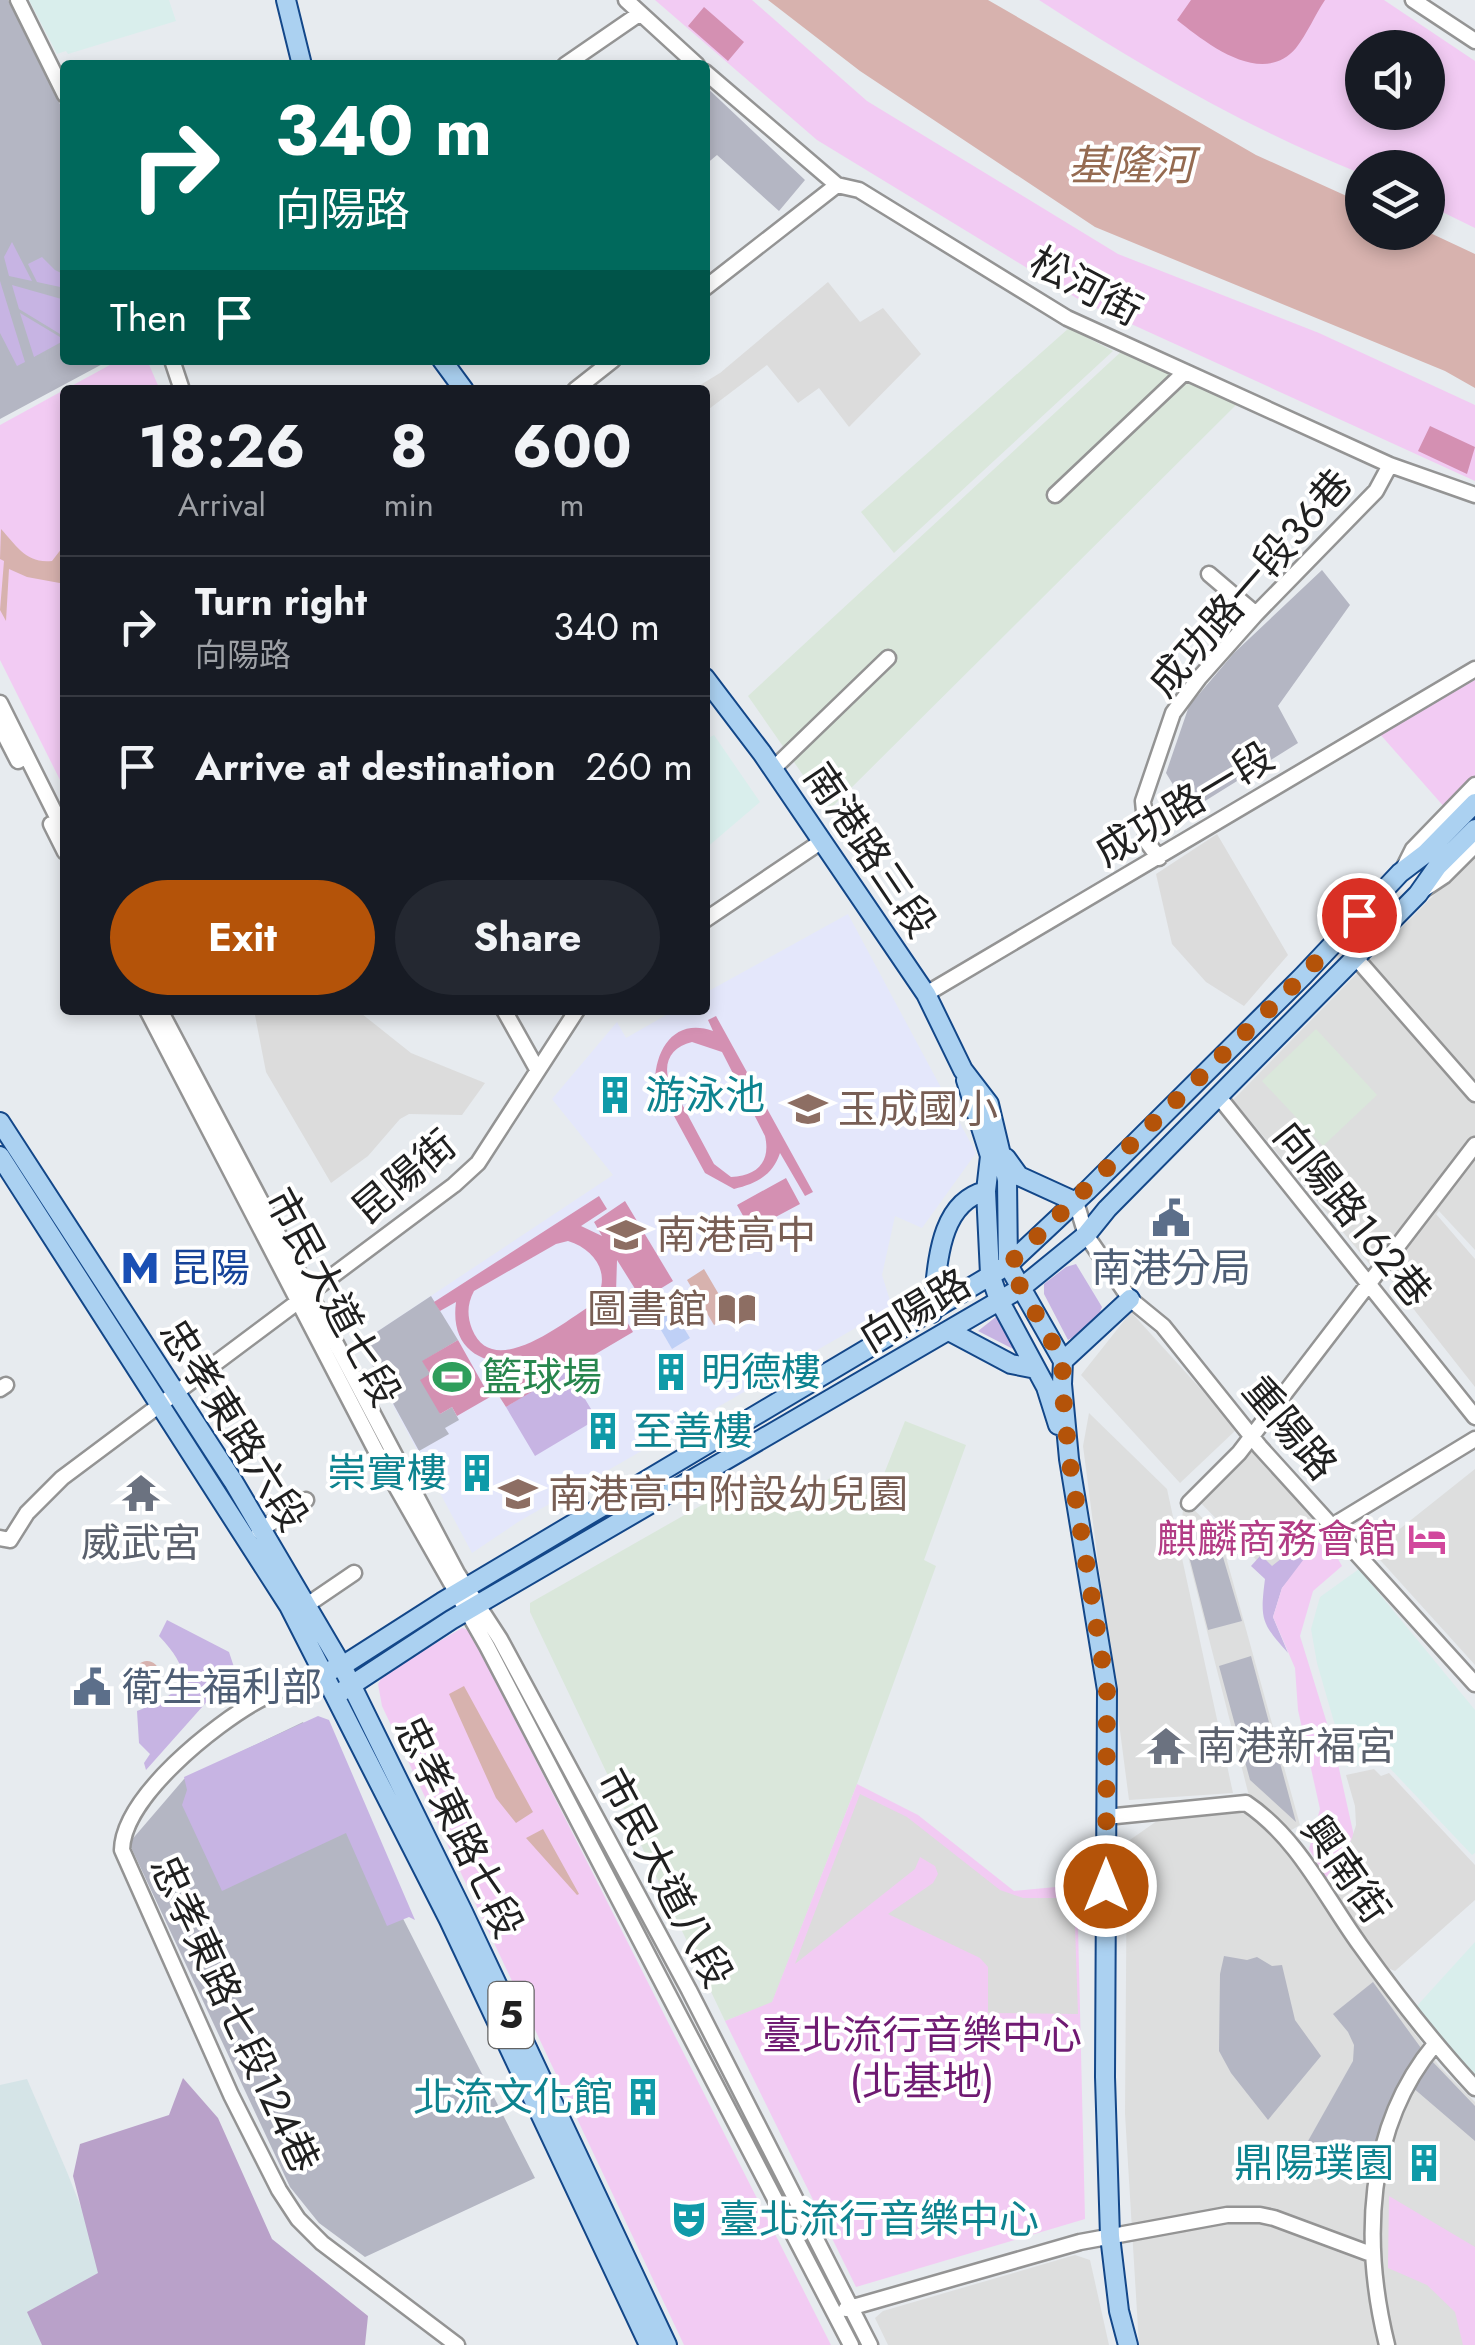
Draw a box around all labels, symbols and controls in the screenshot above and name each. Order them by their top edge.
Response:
map controls [1345,30,1445,250]
button: sound [1345,30,1445,130]
text: 340 m [275,80,492,181]
icon: right [110,100,240,230]
water label: 基隆河 [1068,135,1201,196]
button: layers [1345,150,1445,250]
text: 向陽路 [275,177,410,242]
street label: 松河街 [1019,232,1153,340]
text: Then [110,290,187,345]
icon: arrive [207,290,262,345]
text: 18:26 [138,403,305,490]
text: 8 [390,403,428,490]
text: 600 [512,403,632,490]
street label: 成功路一段36巷 [1135,456,1365,710]
text: Arrival [178,482,266,528]
text: min [384,482,434,528]
text: m [559,482,584,528]
text: Turn right [195,574,367,629]
icon: right [110,599,165,654]
text: 340 m [553,599,660,654]
text: 向陽路 [195,632,291,678]
street label: 成功路一段 [1083,728,1285,880]
icon: arrive [110,739,165,794]
text: Arrive at destination [195,739,556,794]
text: 260 m [586,739,693,794]
street label: 南港路三段 [790,751,950,949]
pin [1317,873,1402,958]
button: Exit [110,880,375,995]
button: Share [395,880,660,995]
icon: arrive [1332,888,1387,943]
place label: 游泳池 [645,1066,765,1124]
building icon: 游泳池 [594,1074,636,1116]
place label: 玉成國小 [838,1080,998,1138]
school or university icon: 玉成國小 [787,1088,829,1130]
street label: 向陽路162巷 [1260,1109,1446,1319]
street label: 昆陽街 [339,1116,469,1238]
street label: 市民大道七段 [251,1177,415,1417]
public building icon: 南港分局 [1150,1197,1192,1239]
place label: 南港高中 [656,1206,816,1264]
school or university icon: 南港高中 [605,1214,647,1256]
place label: 昆陽 [170,1239,250,1297]
place label: 南港分局 [1091,1239,1251,1297]
metro station icon: 昆陽 [119,1247,161,1289]
street label: 向陽路 [849,1254,981,1366]
place label: 圖書館 [587,1280,707,1338]
library icon: 圖書館 [716,1288,758,1330]
street label: 忠孝東路六段 [146,1308,322,1542]
place label: 明德樓 [701,1343,821,1401]
place label: 籃球場 [482,1348,602,1406]
building icon: 明德樓 [650,1351,692,1393]
sports icon: 籃球場 [431,1356,473,1398]
street label: 重陽路 [1229,1363,1351,1493]
place label: 至善樓 [633,1402,753,1460]
building icon: 至善樓 [582,1410,624,1452]
place label: 崇實樓 [327,1444,447,1502]
building icon: 崇實樓 [456,1452,498,1494]
place label: 南港高中附設幼兒園 [548,1465,908,1523]
temple icon: 威武宮 [120,1472,162,1514]
school or university icon: 南港高中附設幼兒園 [497,1473,539,1515]
place label: 麒麟商務會館 [1157,1510,1397,1568]
place label: 威武宮 [81,1514,201,1572]
hotel icon: 麒麟商務會館 [1406,1518,1448,1560]
place label: 衛生福利部 [122,1658,322,1716]
public building icon: 衛生福利部 [71,1666,113,1708]
street label: 忠孝東路七段 [380,1706,538,1948]
place label: 南港新福宮 [1196,1717,1396,1775]
temple icon: 南港新福宮 [1145,1725,1187,1767]
street label: 市民大道八段 [583,1758,747,1998]
street label: 興南街 [1288,1803,1404,1935]
position arrow [1054,1834,1158,1938]
street label: 忠孝東路七段124巷 [136,1846,334,2182]
road number: 5 [488,1982,534,2048]
park label: 臺北流行音樂中心 (北基地) [762,2006,1082,2110]
place label: 北流文化館 [413,2068,613,2126]
building icon: 北流文化館 [622,2076,664,2118]
place label: 鼎陽璞園 [1234,2134,1394,2192]
building icon: 鼎陽璞園 [1403,2142,1445,2184]
place label: 臺北流行音樂中心 [719,2190,1039,2248]
theatre icon: 臺北流行音樂中心 [668,2198,710,2240]

